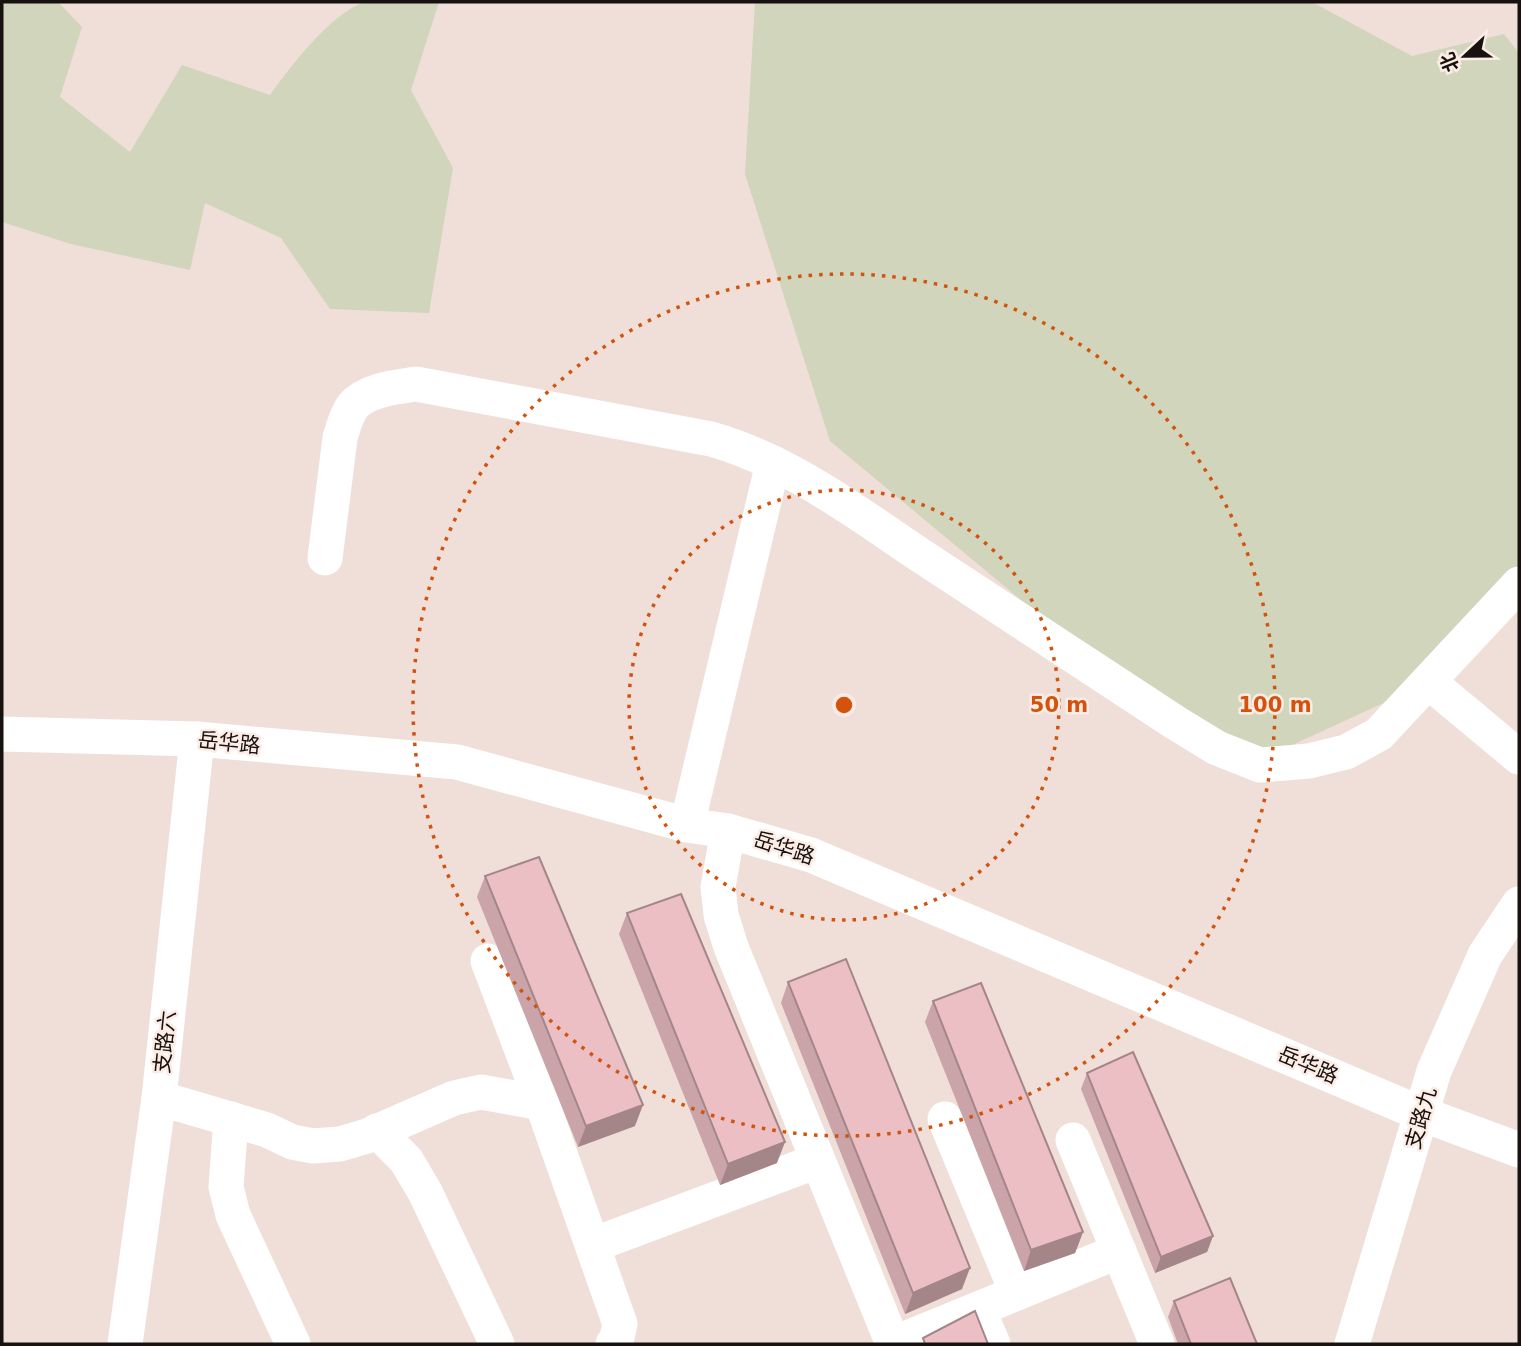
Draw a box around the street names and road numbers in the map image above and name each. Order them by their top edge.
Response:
street label: 岳华路 [196,728,262,758]
street label: 岳华路 [750,827,818,869]
street label: 支路六 [150,1009,180,1075]
street label: 岳华路 [1274,1042,1342,1088]
street label: 支路九 [1401,1084,1441,1152]

